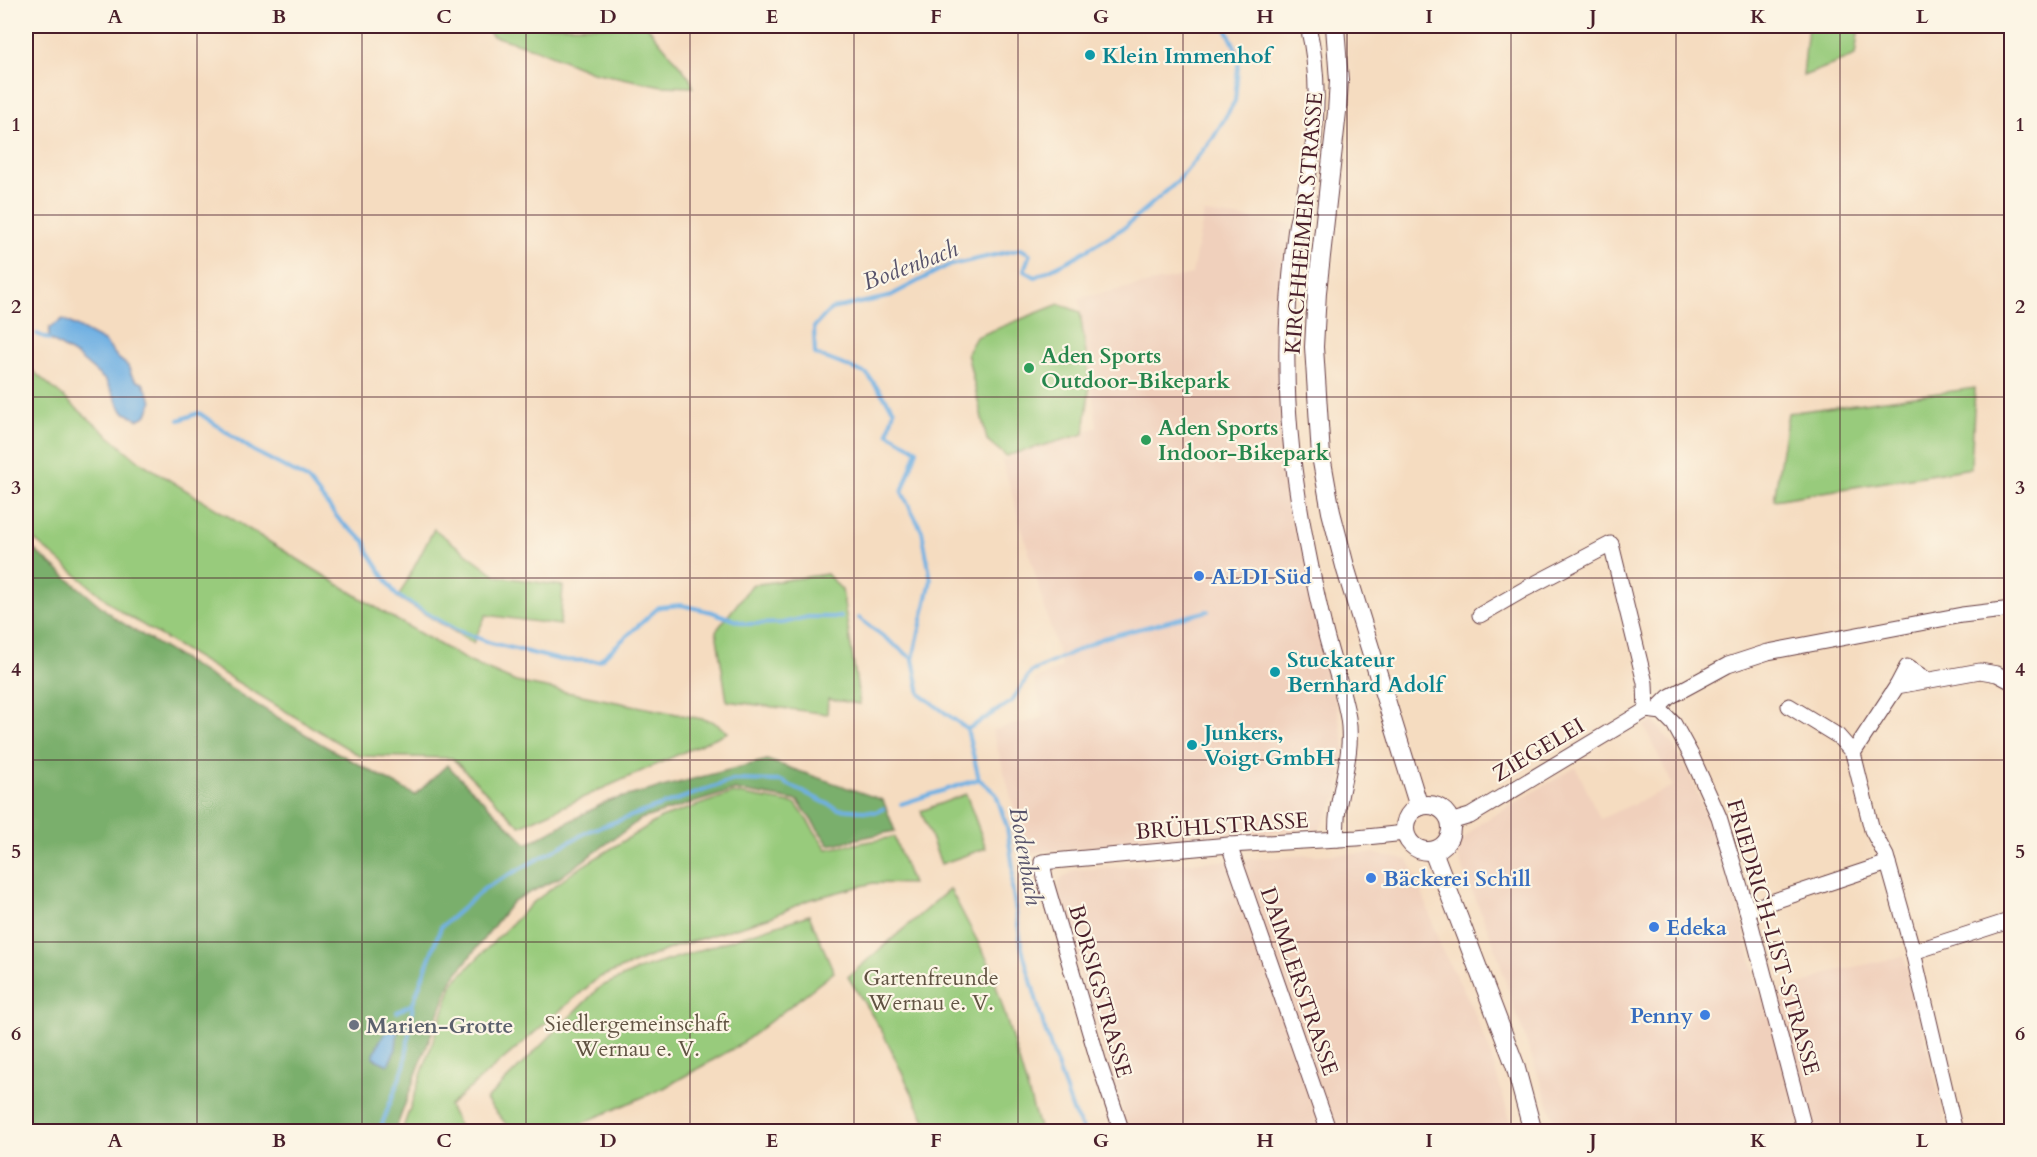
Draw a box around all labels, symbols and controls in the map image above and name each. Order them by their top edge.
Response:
text: A [107,3,123,30]
text: B [272,3,286,30]
text: C [436,3,452,30]
text: D [599,3,617,30]
text: E [766,3,778,30]
text: F [930,3,942,30]
text: G [1093,3,1109,30]
text: H [1256,3,1274,30]
text: I [1425,3,1433,30]
text: J [1586,3,1597,30]
text: K [1750,3,1767,30]
text: L [1916,3,1929,30]
place label: Klein Immenhof [1102,41,1275,71]
marker: Klein Immenhof [1083,48,1097,62]
street label: KIRCHHEIMER STRASSE [1278,91,1330,355]
text: 1 [11,111,21,138]
text: 1 [2015,111,2025,138]
water label: Bodenbach [858,232,963,299]
text: 2 [11,293,21,320]
text: 2 [2015,293,2025,320]
place label: Aden Sports Outdoor-Bikepark [1041,341,1230,396]
marker: Aden Sports Outdoor-Bikepark [1022,361,1036,375]
place label: Aden Sports Indoor-Bikepark [1158,413,1330,468]
marker: Aden Sports Indoor-Bikepark [1139,433,1153,447]
text: 3 [11,474,21,501]
text: 3 [2015,474,2025,501]
place label: ALDI Süd [1211,562,1312,592]
marker: ALDI Süd [1192,569,1206,583]
place label: Stuckateur Bernhard Adolf [1287,645,1446,700]
text: 4 [11,656,21,683]
text: 4 [2015,656,2025,683]
marker: Stuckateur Bernhard Adolf [1268,665,1282,679]
street label: ZIEGELEI [1487,711,1590,789]
place label: Junkers, Voigt GmbH [1201,718,1335,773]
marker: Junkers, Voigt GmbH [1185,738,1199,752]
street label: FRIEDRICH-LIST-STRASSE [1719,796,1827,1079]
water label: Bodenbach [1001,804,1050,908]
street label: BRÜHLSTRASSE [1134,805,1310,847]
text: 5 [11,838,21,865]
text: 5 [2015,838,2025,865]
place label: Bäckerei Schill [1383,864,1532,894]
marker: Bäckerei Schill [1364,871,1378,885]
street label: DAIMLERSTRASSE [1253,883,1345,1080]
street label: BORSIGSTRASSE [1061,901,1139,1081]
place label: Edeka [1666,913,1727,943]
marker: Edeka [1647,920,1661,934]
park label: Gartenfreunde Wernau e. V. [863,963,999,1018]
place label: Penny [1630,1001,1693,1031]
marker: Penny [1698,1008,1712,1022]
park label: Siedlergemeinschaft Wernau e. V. [545,1009,729,1064]
place label: Marien-Grotte [366,1011,513,1041]
marker: Marien-Grotte [347,1018,361,1032]
text: 6 [11,1020,21,1047]
text: 6 [2015,1020,2025,1047]
text: A [107,1127,123,1154]
text: B [272,1127,286,1154]
text: C [436,1127,452,1154]
text: D [599,1127,617,1154]
text: E [766,1127,778,1154]
text: F [930,1127,942,1154]
text: G [1093,1127,1109,1154]
text: H [1256,1127,1274,1154]
text: I [1425,1127,1433,1154]
text: J [1586,1127,1597,1154]
text: K [1750,1127,1767,1154]
text: L [1916,1127,1929,1154]

